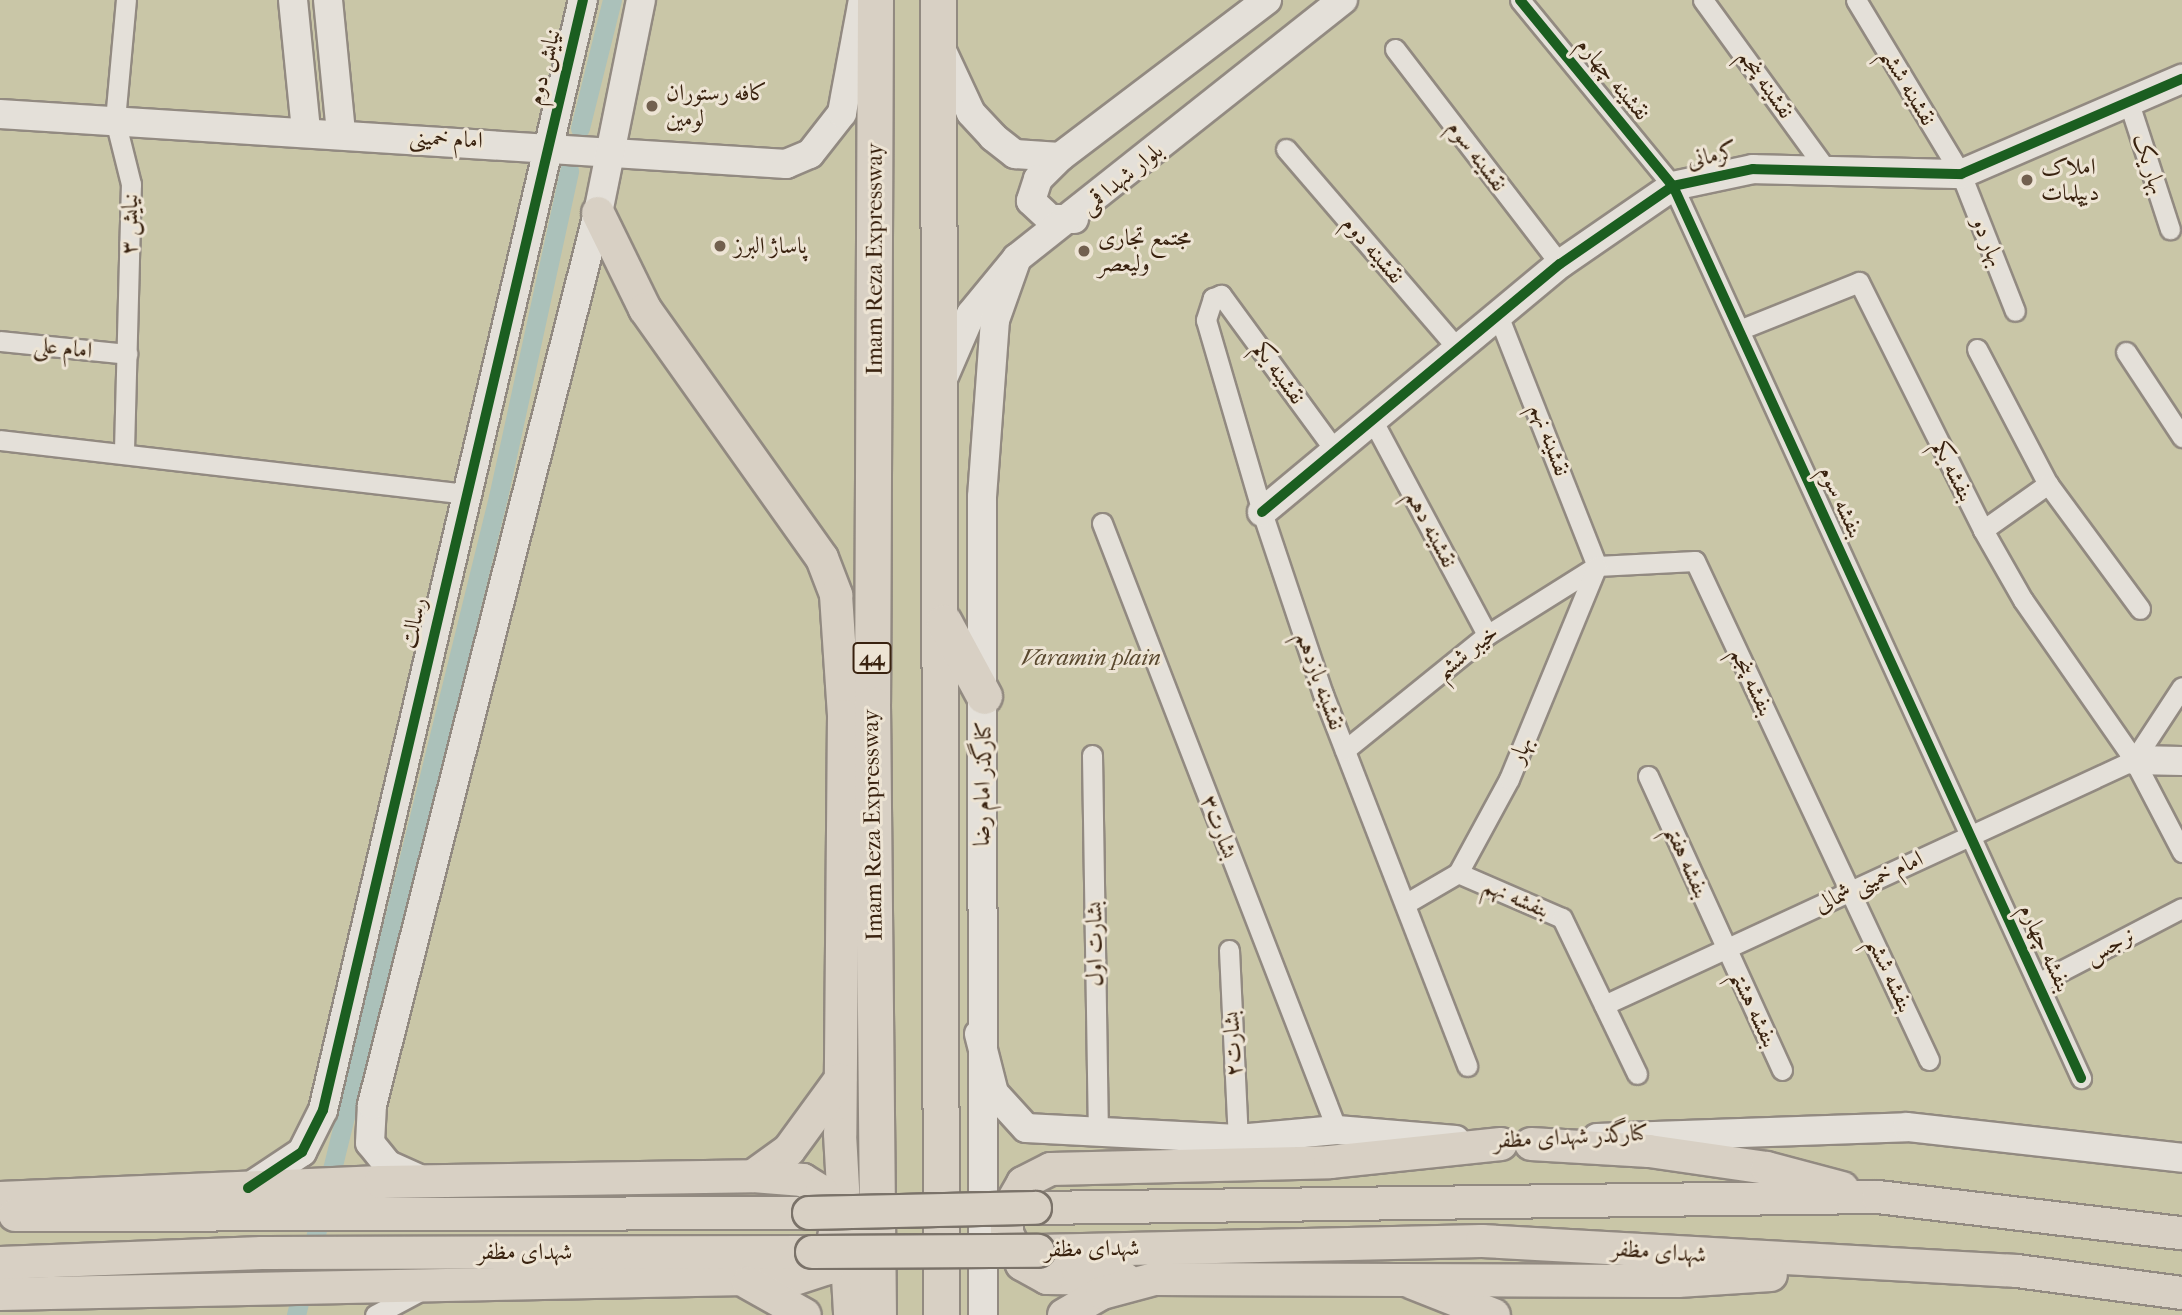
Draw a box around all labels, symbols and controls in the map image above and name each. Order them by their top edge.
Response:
street label: نیایش دوم [521,26,567,108]
street label: نقشینه چهارم [1570,32,1656,126]
street label: نقشینه ششم [1874,43,1942,131]
street label: نقشینه پنجم [1732,44,1800,124]
place label: کافه رستوران لومین [666,79,767,133]
marker: کافه رستوران لومین [644,98,660,114]
street label: نقشینه سوم [1441,115,1513,197]
street label: امام خمینی [408,123,484,155]
street label: بهار یک [2126,130,2172,198]
street label: بلوار شهدا قمی [1075,137,1169,221]
street label: کرمانی [1684,137,1740,175]
street label: Imam Reza Expressway [861,143,889,375]
place label: املاک دیپلمات [2041,153,2099,207]
marker: املاک دیپلمات [2019,172,2035,188]
street label: نیایش ۳ [116,193,144,255]
street label: نقشینه دوم [1336,210,1410,290]
street label: بهار دو [1966,213,2010,271]
place label: مجتمع تجاری ولیعصر [1098,224,1191,278]
place label: پاساژ البرز [734,232,807,260]
marker: پاساژ البرز [712,238,728,254]
marker: مجتمع تجاری ولیعصر [1076,243,1092,259]
street label: امام علی [32,331,94,365]
street label: نقشینه یکم [1247,336,1311,410]
street label: نقشینه نهم [1524,400,1576,480]
street label: بنفشه یکم [1926,436,1980,506]
street label: بنفشه سوم [1812,462,1870,542]
street label: نقشینه دهم [1399,486,1463,572]
street label: رسالت [395,595,433,651]
street label: خیبر ششم [1430,619,1504,685]
street label: نقشینه یازدهم [1289,628,1351,734]
road number: 44 [851,640,893,676]
street label: بنفشه پنجم [1724,643,1780,721]
park label: Varamin plain [1021,644,1161,672]
street label: Imam Reza Expressway [857,709,889,941]
street label: کنارگذر امام رضا [968,721,998,847]
street label: بهار [1503,732,1539,768]
street label: بشارت۳ [1194,791,1244,863]
street label: بنفشه هفتم [1659,821,1715,903]
street label: امام خمینی شمالی [1810,845,1928,919]
street label: بنفشه نهم [1479,872,1553,924]
street label: بنفشه چهارم [2013,900,2077,996]
street label: بشارت اول [1080,901,1110,987]
street label: نرجس [2080,922,2140,970]
street label: بنفشه ششم [1861,933,1919,1017]
street label: بنفشه هشتم [1724,966,1784,1052]
street label: بشارت۲ [1218,1011,1248,1077]
street label: کنارگذر شهدای مظفر [1493,1119,1649,1155]
street label: شهدای مظفر [1044,1234,1140,1264]
street label: شهدای مظفر [1611,1235,1707,1269]
street label: شهدای مظفر [477,1238,573,1266]

